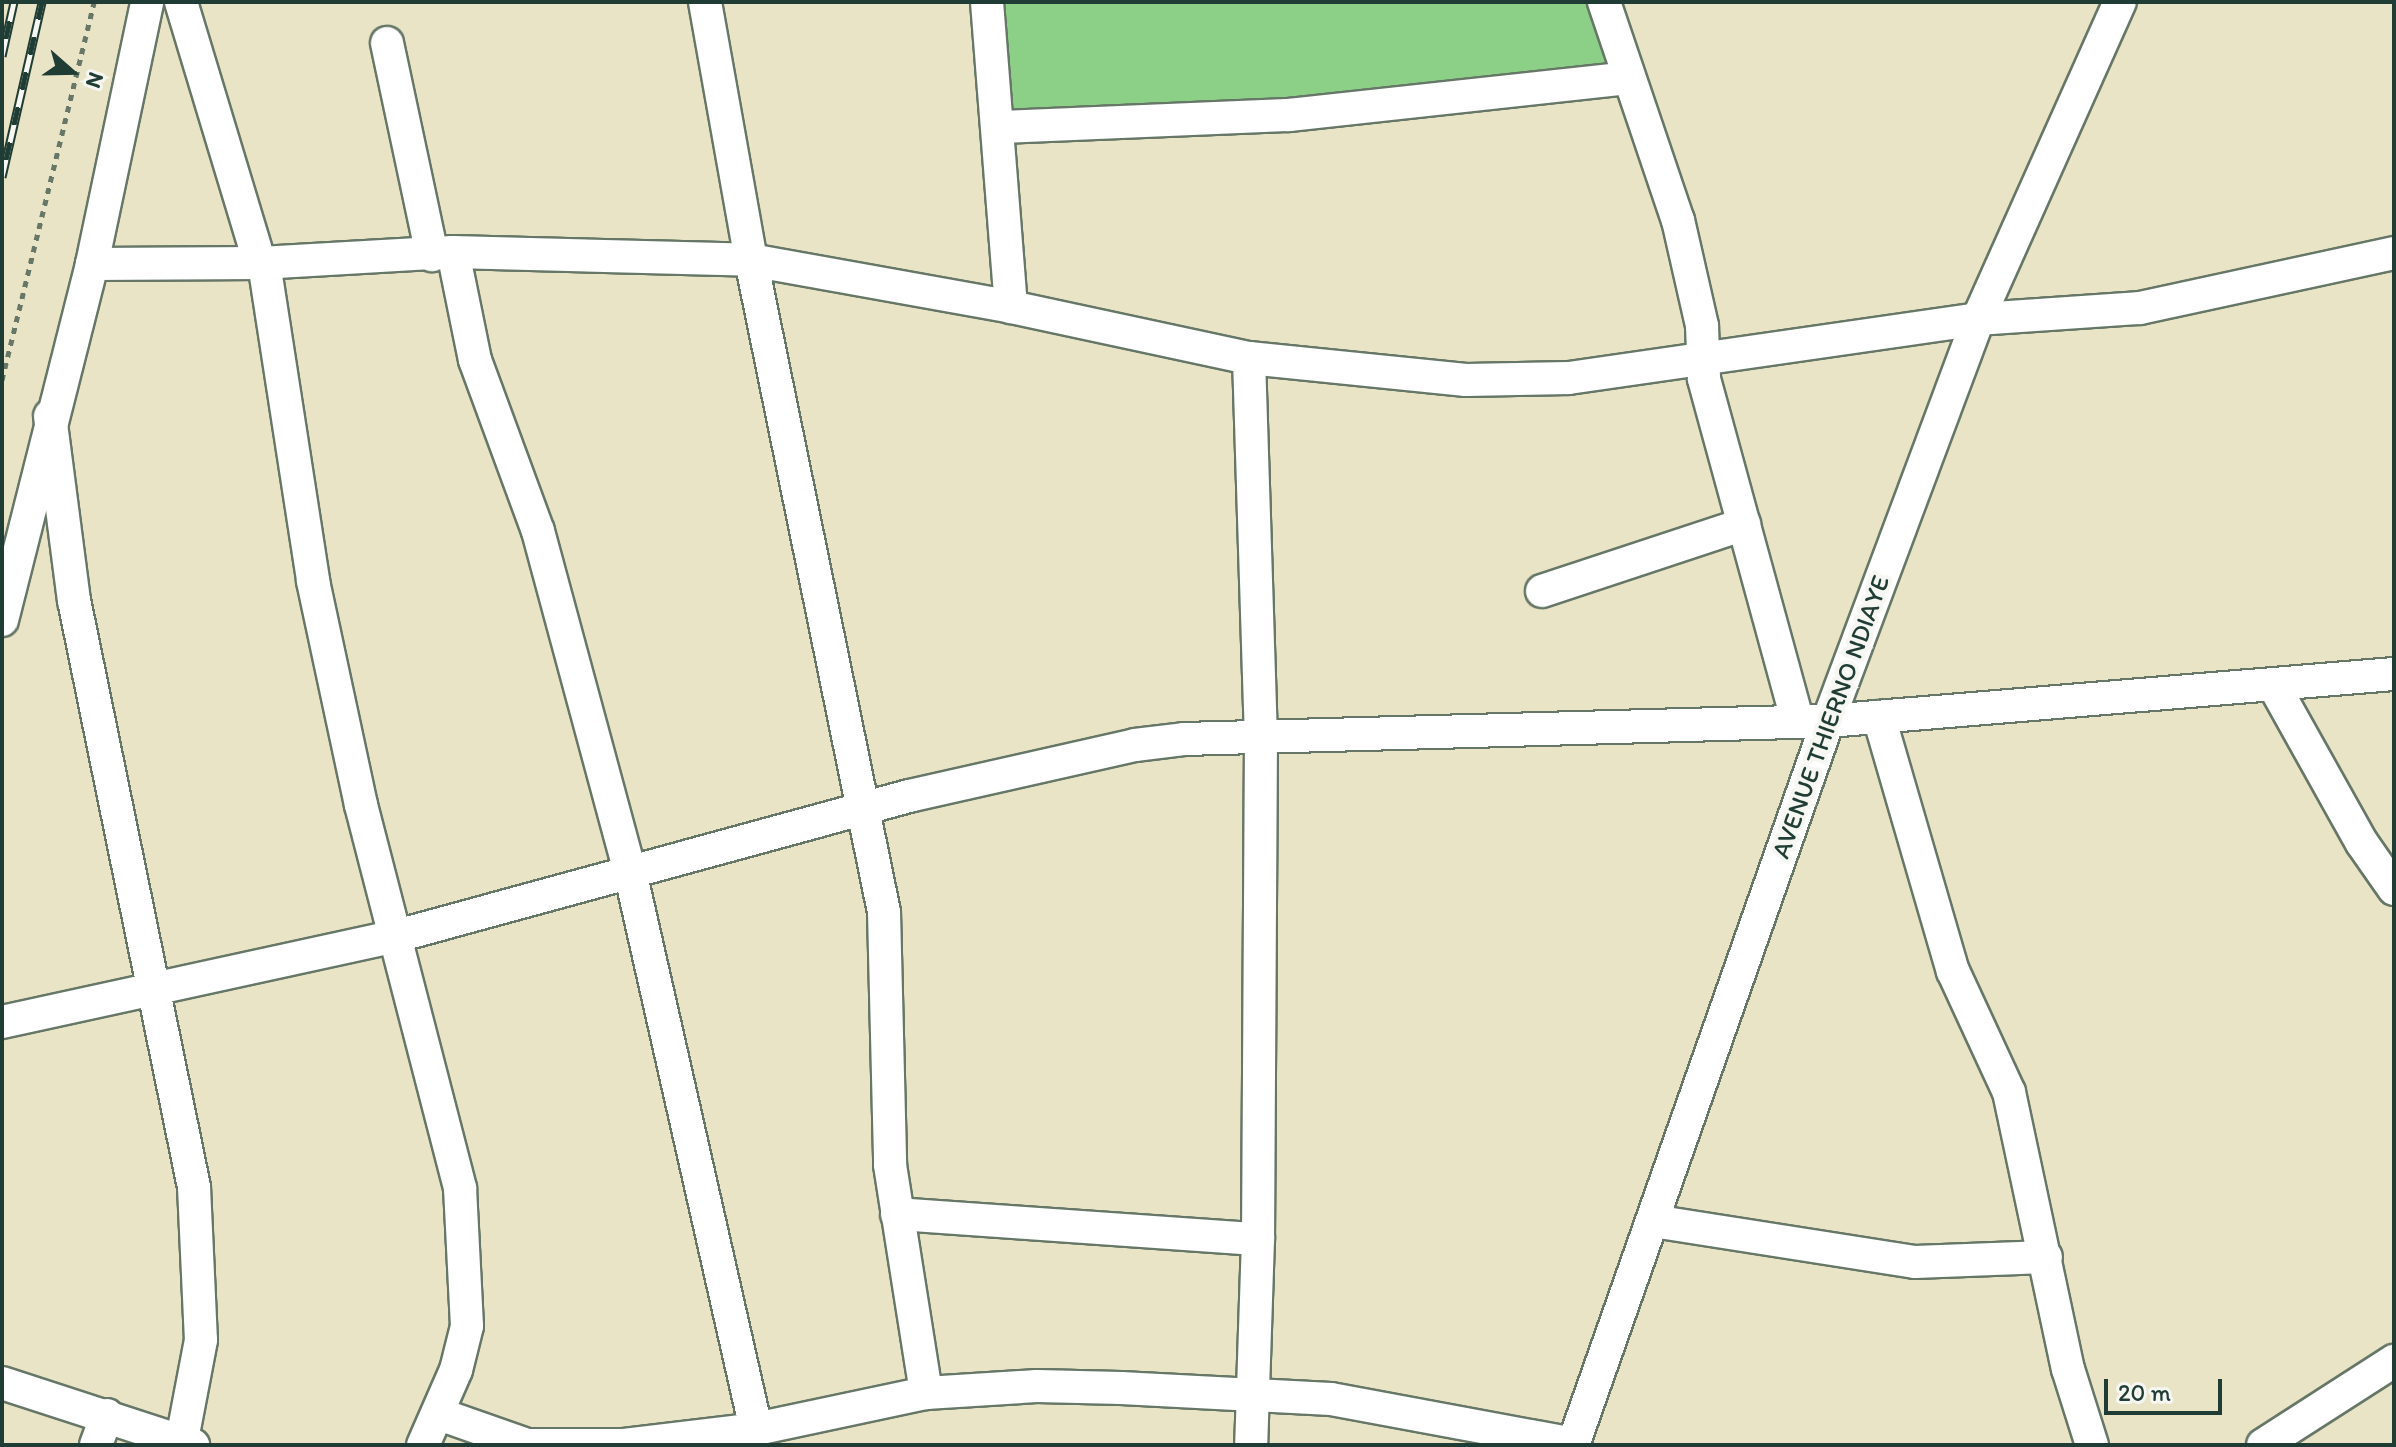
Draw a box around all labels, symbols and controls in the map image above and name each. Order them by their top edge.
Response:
north arrow [32,32,112,112]
text: N [80,69,110,92]
street label: AVENUE THIERNO NDIAYE [1764,568,1898,866]
scale bar [2108,1363,2226,1413]
text: 20 m [2118,1378,2171,1407]

